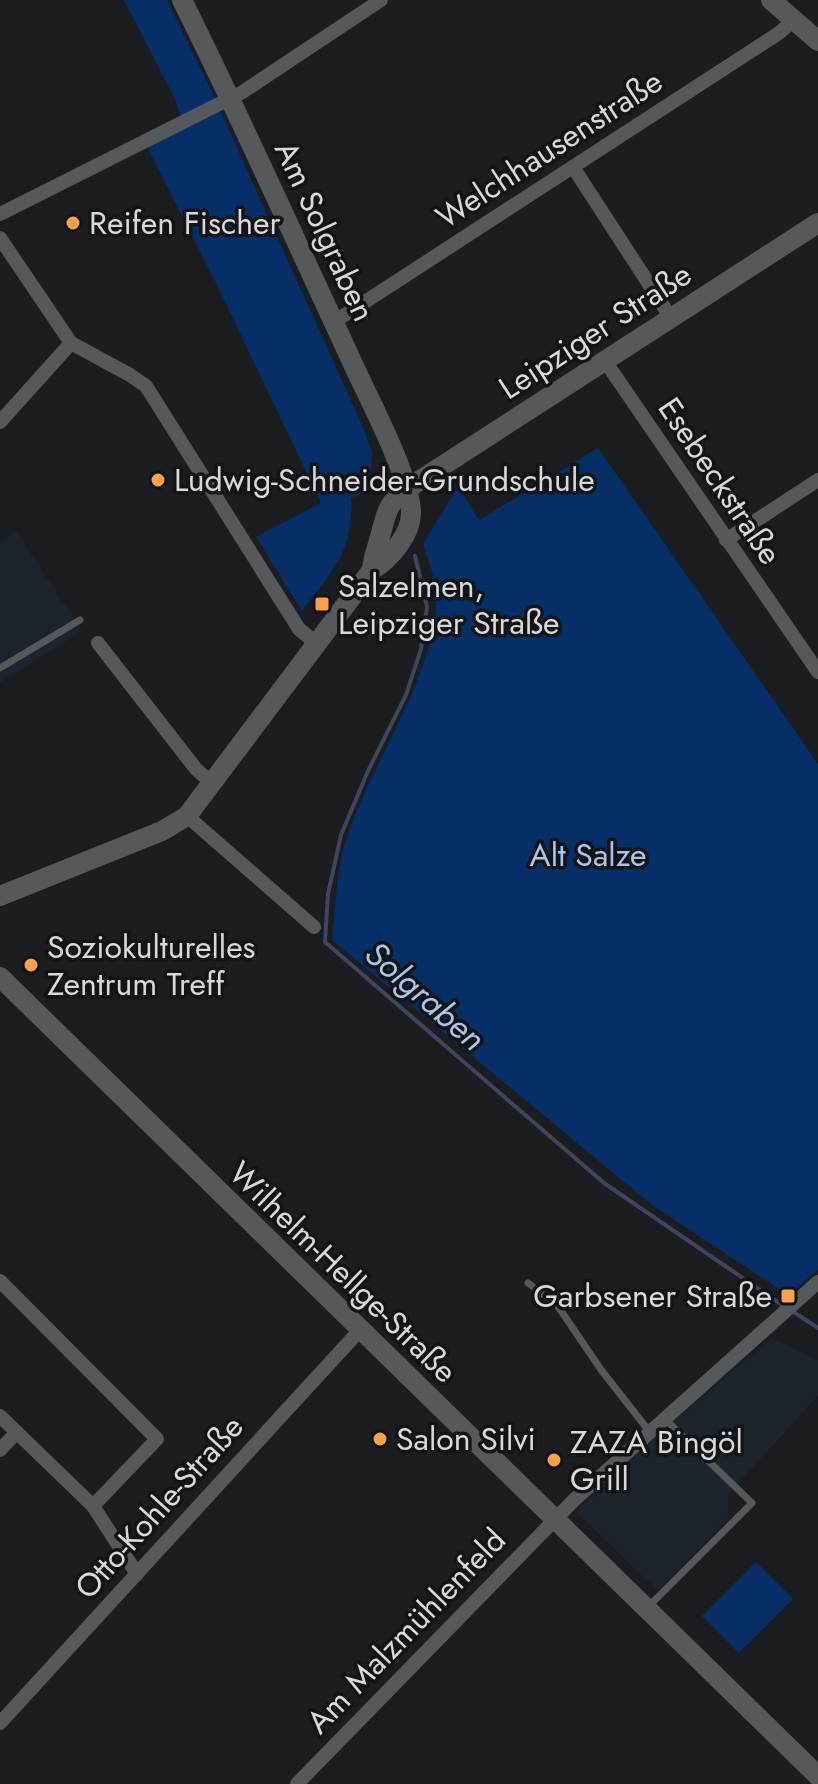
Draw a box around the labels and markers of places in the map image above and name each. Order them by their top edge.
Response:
place label: Reifen Fischer [89,200,281,246]
marker: Reifen Fischer [64,214,82,232]
place label: Ludwig-Schneider-Grundschule [174,457,595,503]
marker: Ludwig-Schneider-Grundschule [149,471,167,489]
place label: Salzelmen, Leipziger Straße [338,563,559,646]
marker: Salzelmen, Leipziger Straße [313,595,331,613]
place label: Soziokulturelles Zentrum Treff [47,924,256,1007]
marker: Soziokulturelles Zentrum Treff [22,956,40,974]
place label: Garbsener Straße [533,1273,772,1319]
marker: Garbsener Straße [779,1287,797,1305]
place label: Salon Silvi [396,1416,536,1462]
place label: ZAZA Bingöl Grill [570,1419,743,1502]
marker: Salon Silvi [371,1430,389,1448]
marker: ZAZA Bingöl Grill [545,1451,563,1469]

